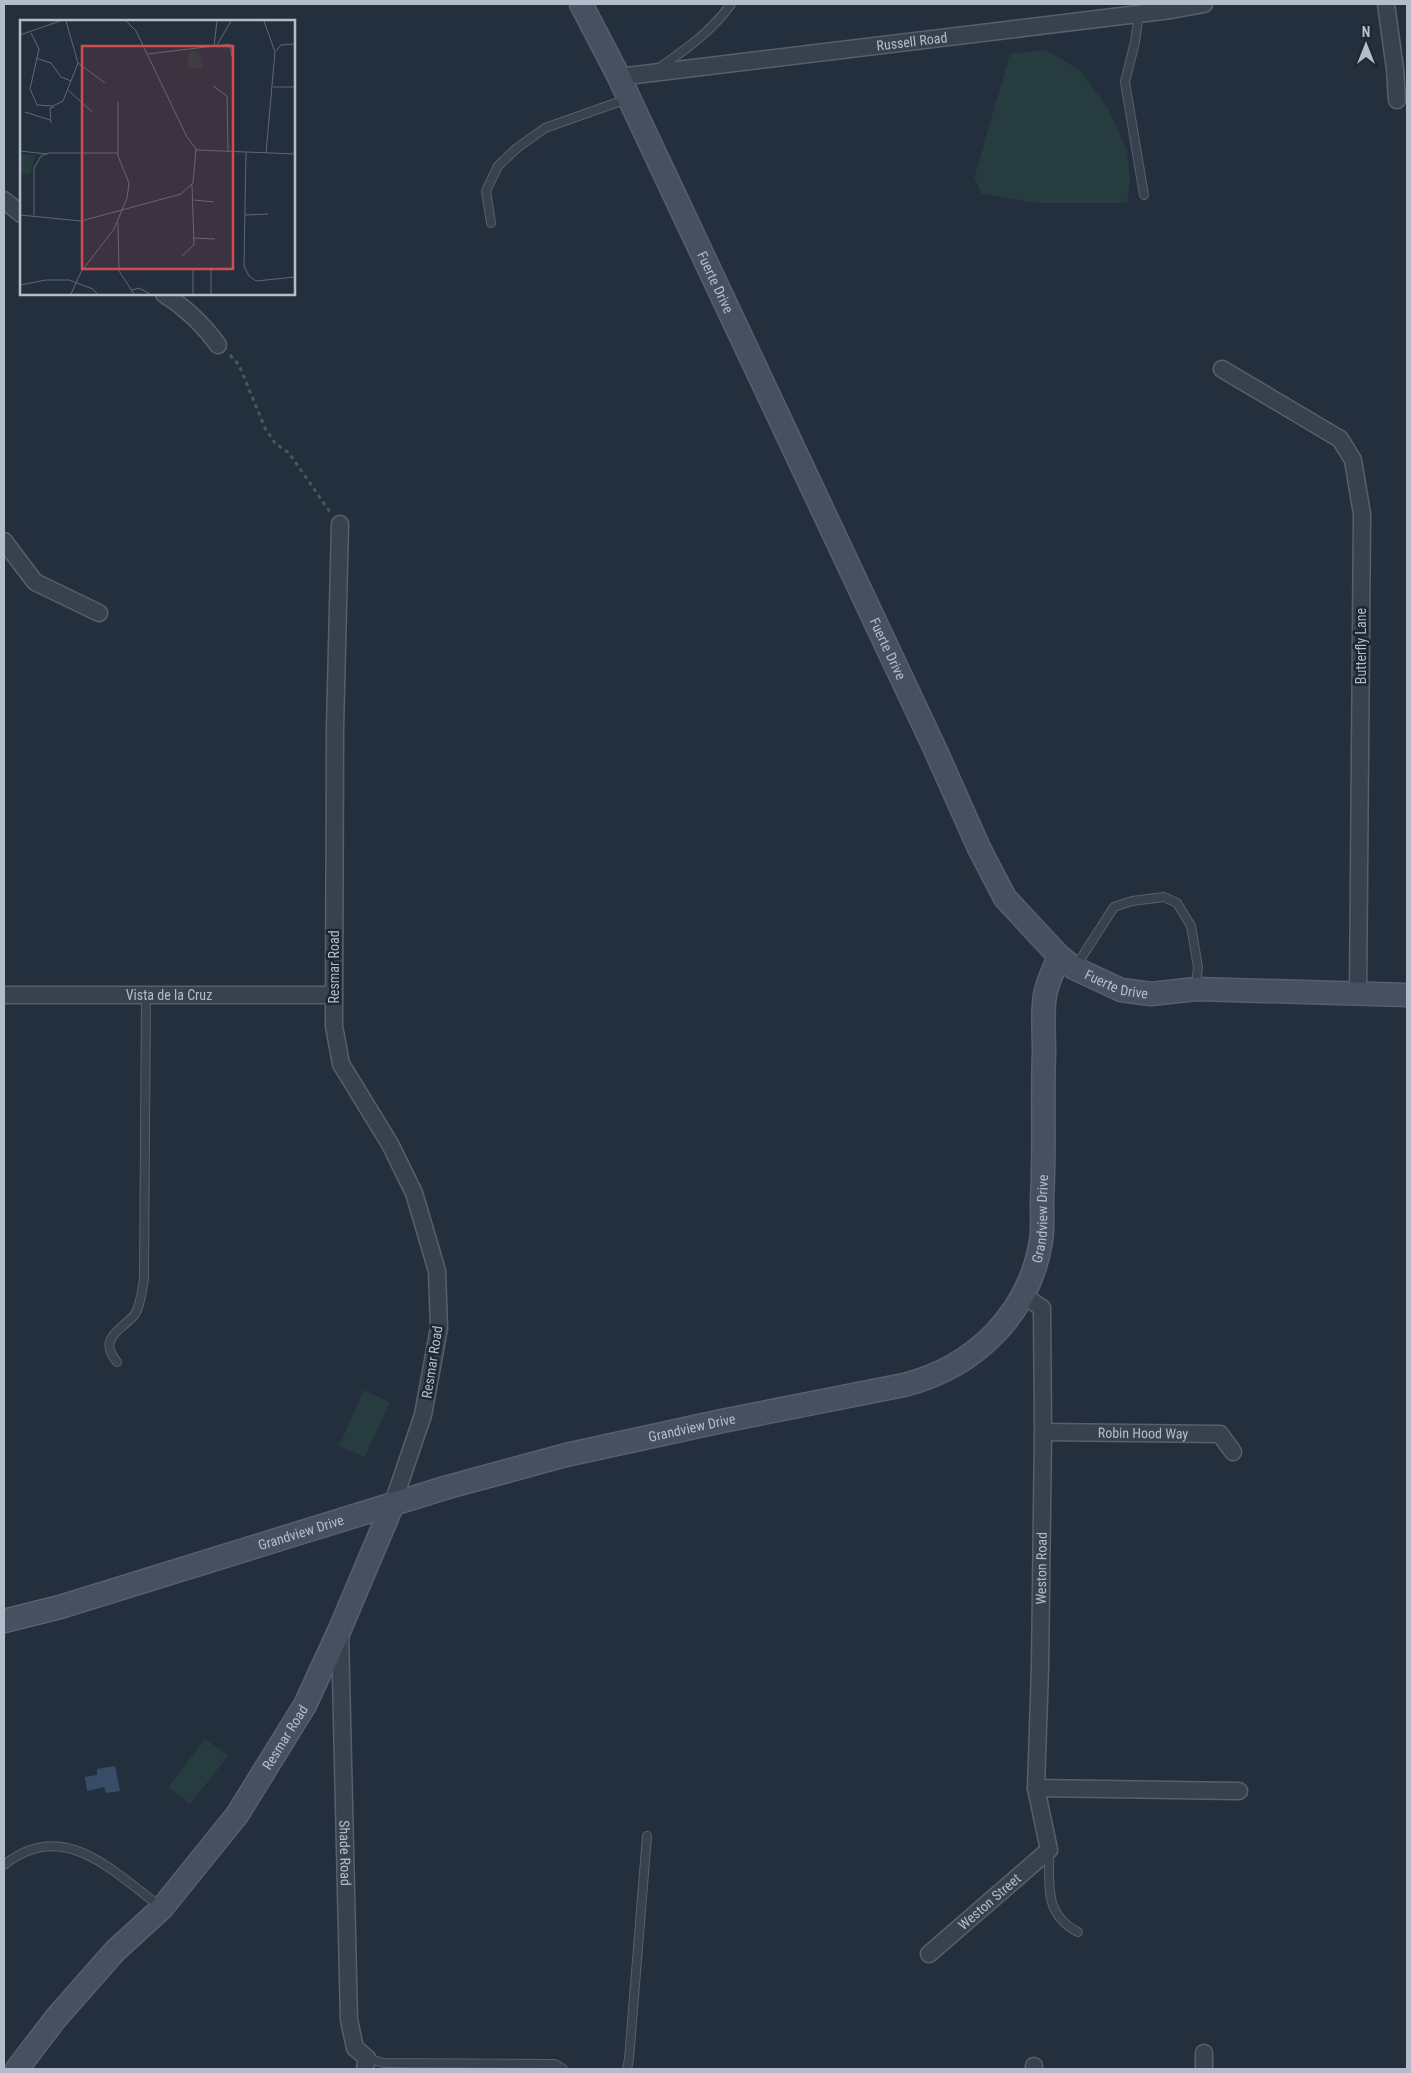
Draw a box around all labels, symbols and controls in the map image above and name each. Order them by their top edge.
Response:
inset map [20,20,295,295]
north arrow [1341,20,1391,70]
text: N [1362,24,1370,40]
street label: Russell Road [875,29,948,54]
street label: Fuerte Drive [694,249,737,316]
street label: Butterfly Lane [1353,607,1369,684]
street label: Fuerte Drive [866,615,909,683]
street label: Resmar Road [326,930,342,1004]
street label: Fuerte Drive [1082,966,1150,1002]
street label: Vista de la Cruz [126,987,212,1003]
street label: Grandview Drive [1028,1174,1051,1265]
street label: Resmar Road [418,1325,446,1399]
street label: Grandview Drive [647,1410,737,1445]
street label: Robin Hood Way [1098,1425,1188,1442]
street label: Grandview Drive [256,1512,346,1553]
street label: Weston Road [1033,1532,1050,1605]
street label: Resmar Road [259,1702,311,1773]
street label: Shade Road [336,1820,354,1886]
street label: Weston Street [955,1870,1024,1933]

